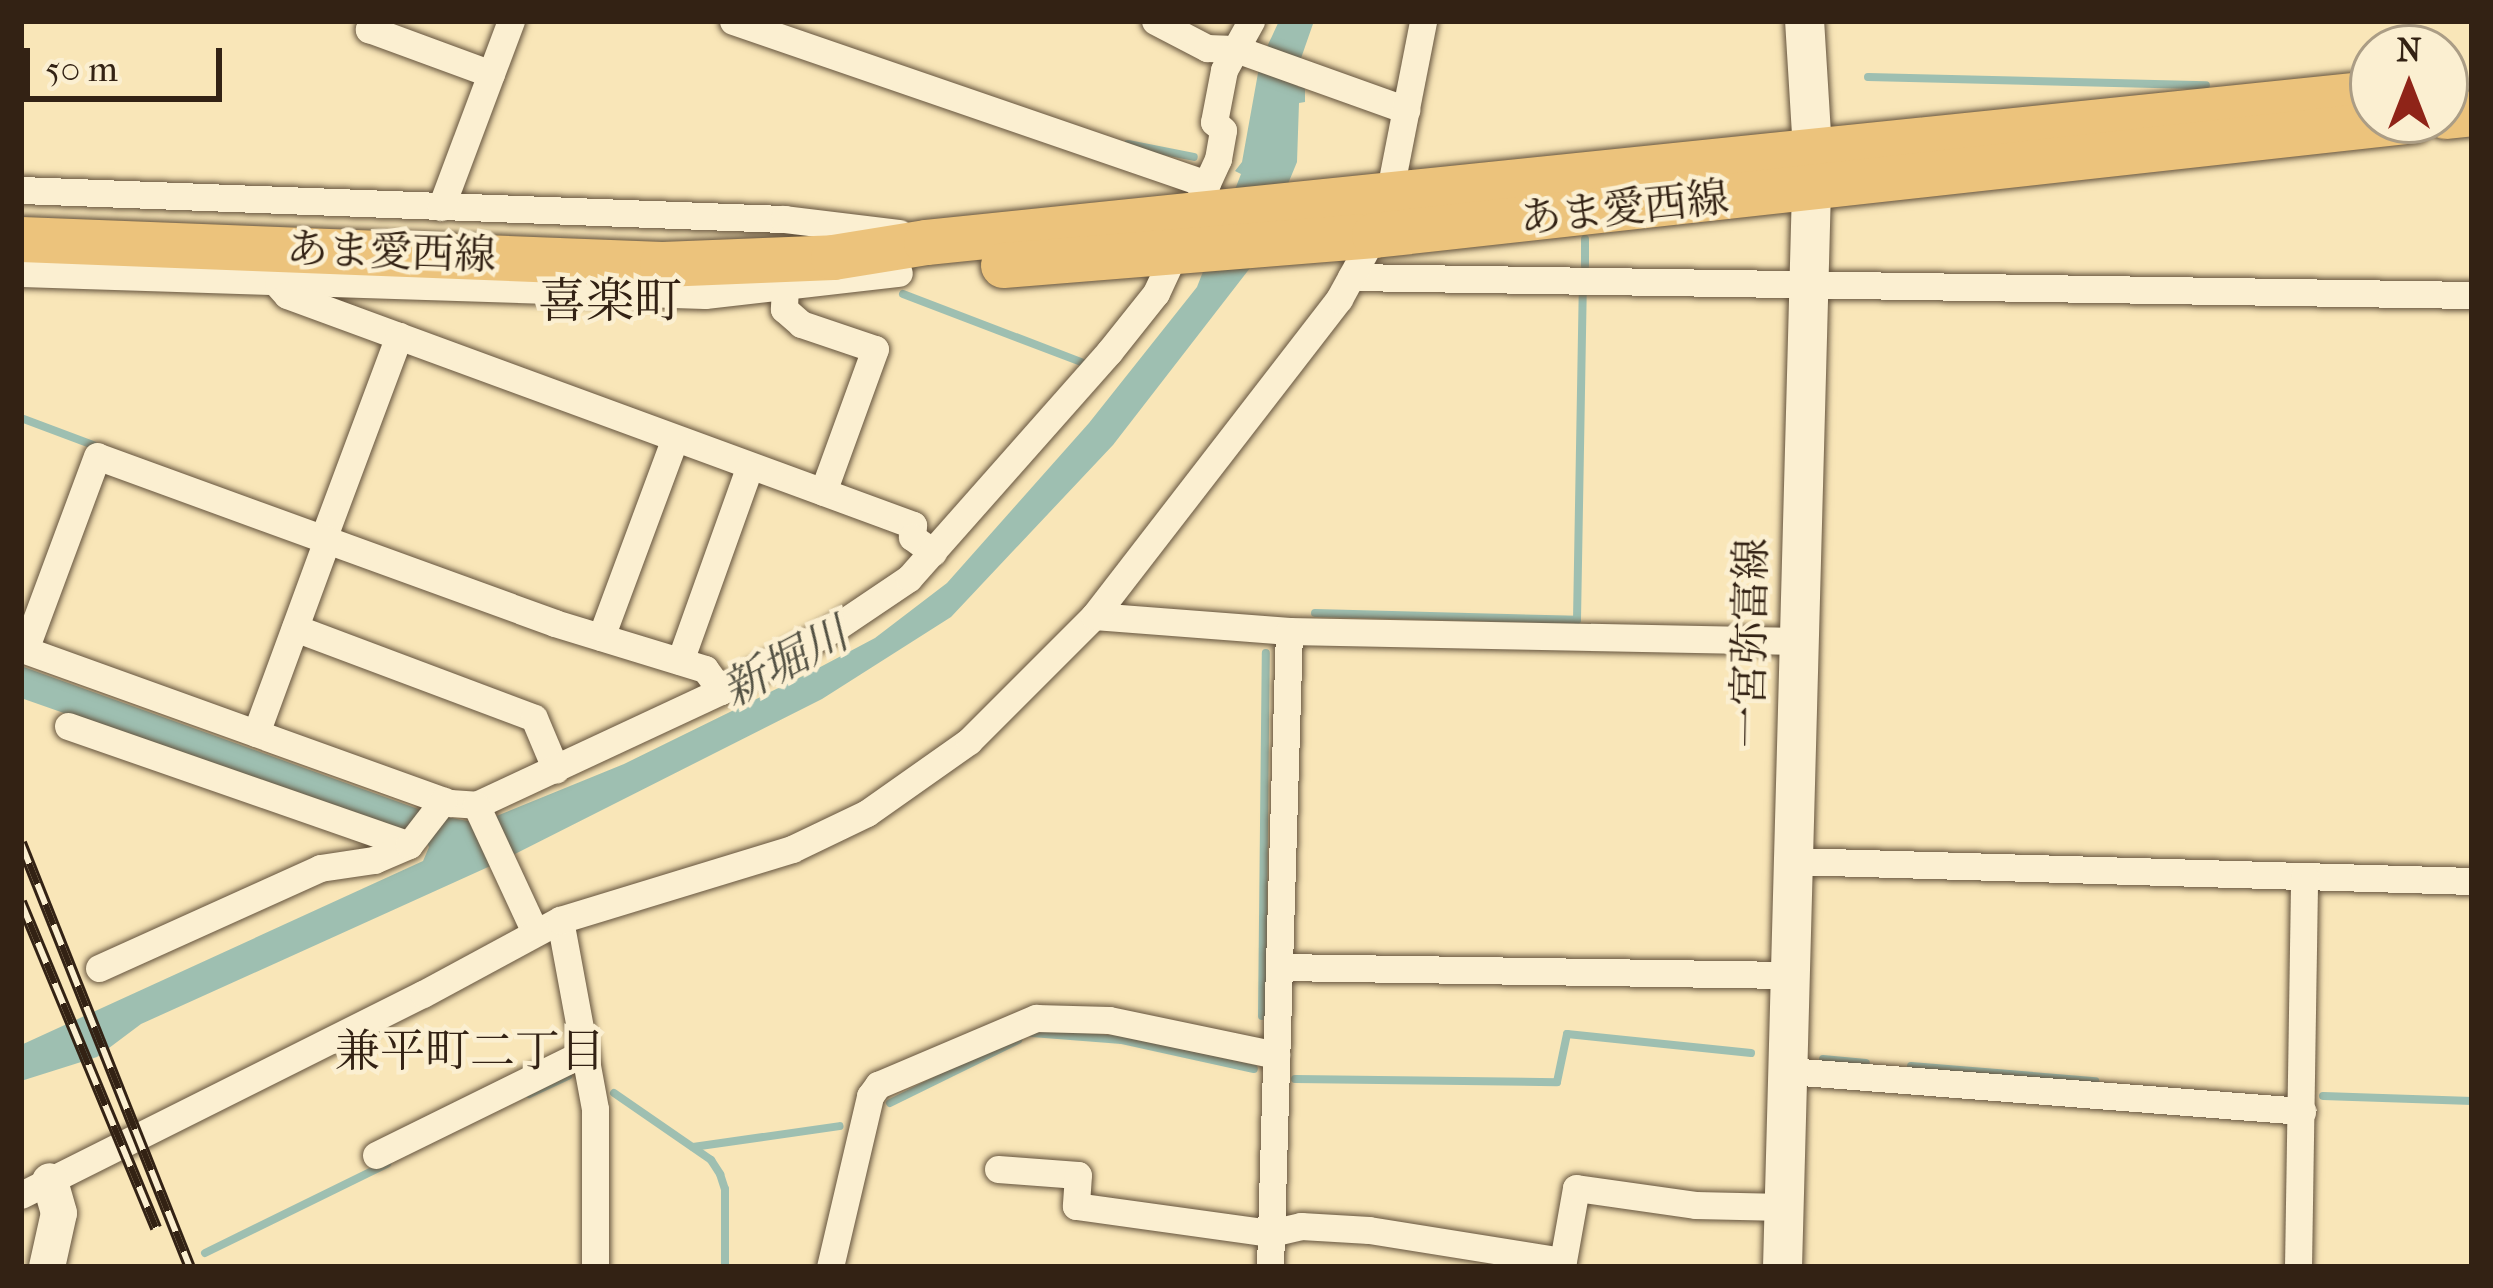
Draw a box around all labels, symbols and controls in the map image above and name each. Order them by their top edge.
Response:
scale bar [30,24,228,98]
north arrow [2349,24,2469,144]
text: N [2396,31,2422,70]
text: 50 m [45,48,118,90]
street label: あま愛西線 [1517,173,1731,245]
street label: あま愛西線 [285,224,497,282]
district label: 喜楽町 [538,273,682,331]
street label: 一宮弥富線 [1724,538,1778,748]
water label: 新堀川 [713,607,857,719]
district label: 兼平町二丁目 [335,1025,605,1079]

